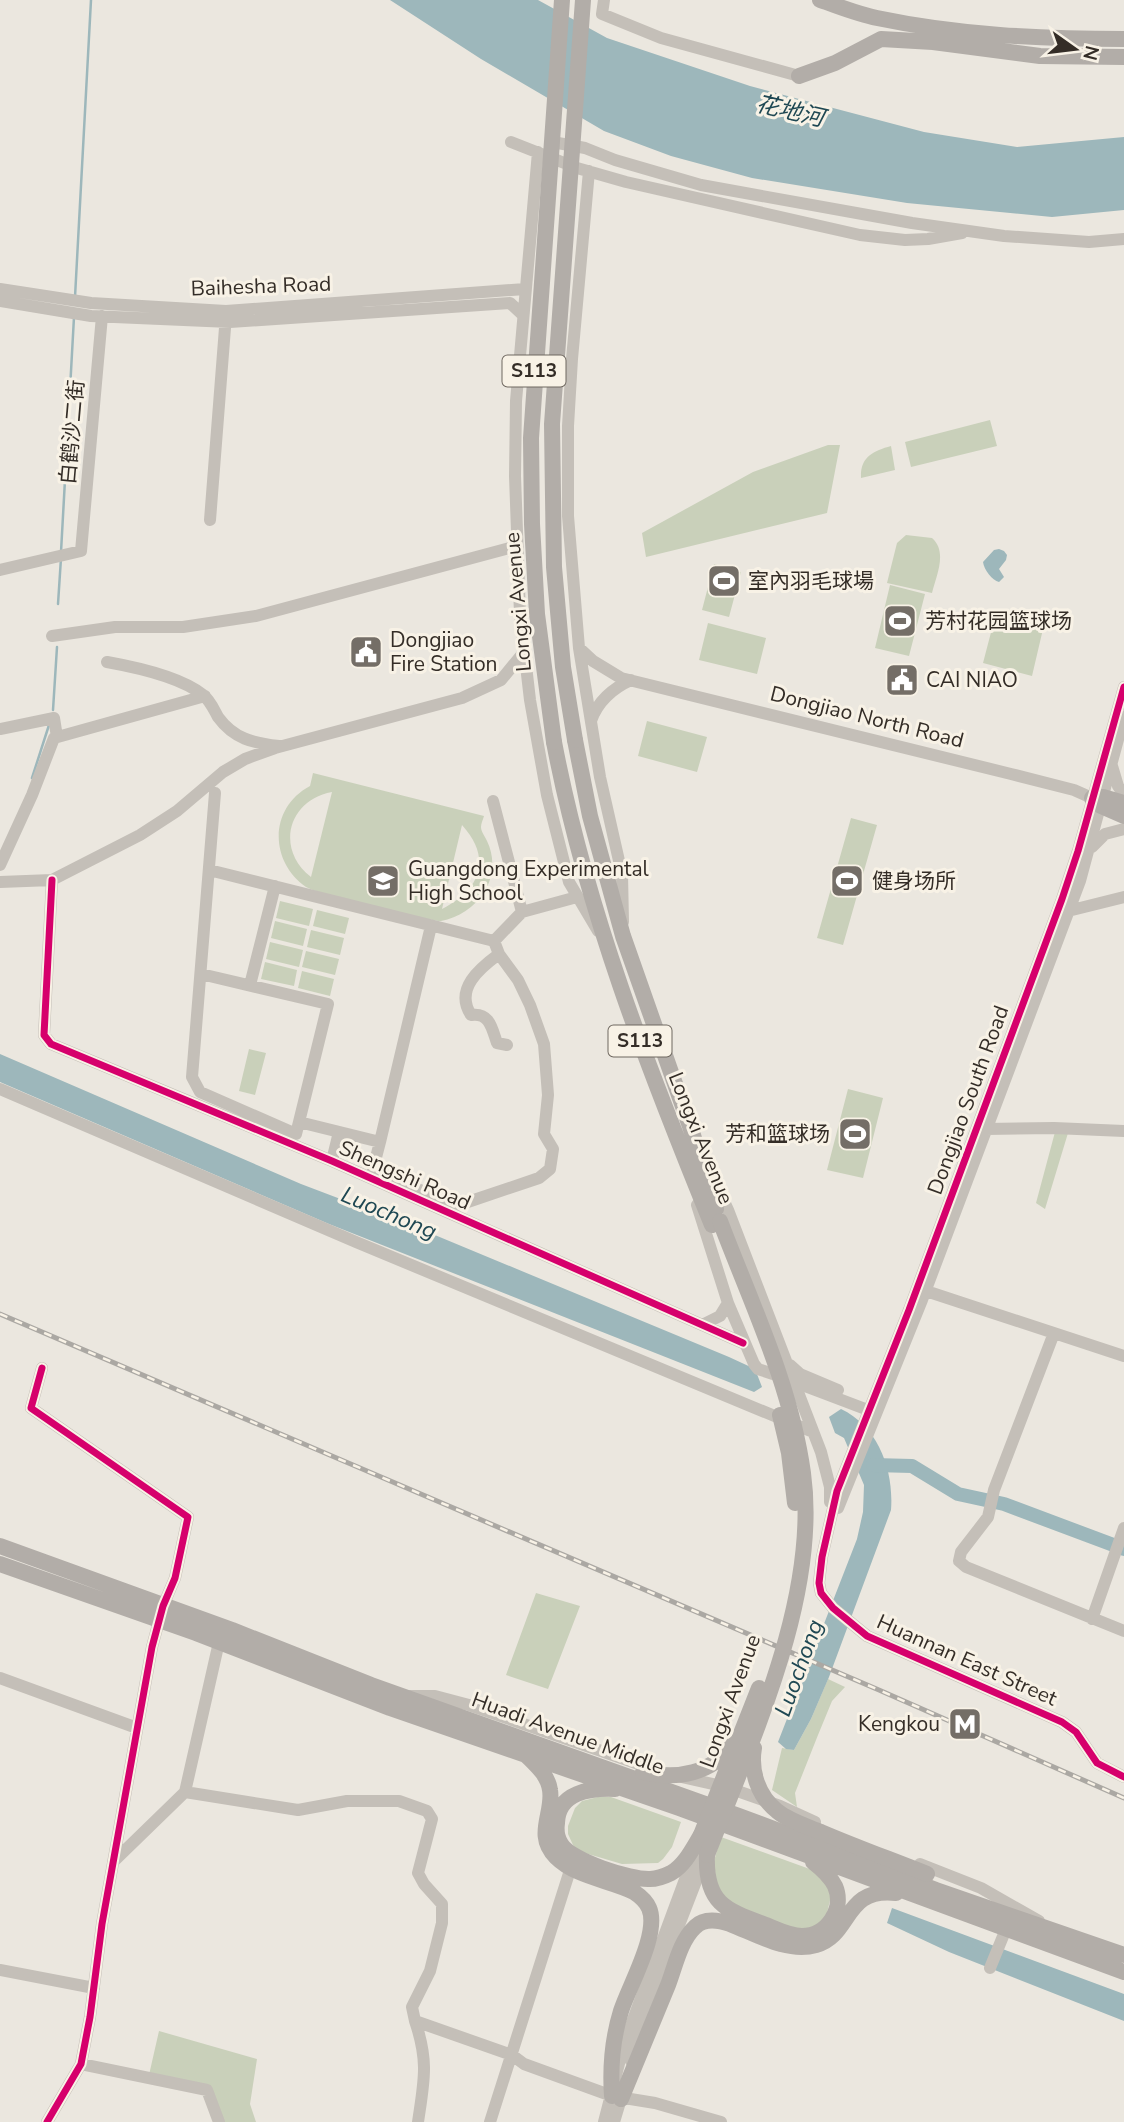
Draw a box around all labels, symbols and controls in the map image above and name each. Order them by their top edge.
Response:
north arrow [1040,14,1110,84]
text: N [1076,43,1105,63]
water label: 花地河 [753,88,831,135]
street label: Baihesha Road [190,270,332,302]
road number: S113 [503,356,566,386]
street label: 白鹤沙二街 [53,378,91,486]
street label: Longxi Avenue [498,531,538,673]
sports icon: 室內羽毛球場 [705,562,743,600]
place label: 室內羽毛球場 [748,567,874,595]
sports icon: 芳村花园篮球场 [881,602,919,640]
place label: 芳村花园篮球场 [925,607,1072,635]
place label: Dongjiao Fire Station [390,626,498,678]
public building icon: Dongjiao Fire Station [347,633,385,671]
public building icon: CAI NIAO [883,661,921,699]
place label: CAI NIAO [926,666,1018,694]
street label: Dongjiao North Road [767,679,967,755]
place label: Guangdong Experimental High School [408,855,650,907]
school or university icon: Guangdong Experimental High School [364,862,402,900]
sports icon: 健身场所 [828,862,866,900]
place label: 健身场所 [872,867,956,895]
street label: Dongjiao South Road [921,1002,1015,1198]
road number: S113 [608,1026,672,1056]
street label: Longxi Avenue [662,1068,740,1208]
sports icon: 芳和篮球场 [836,1115,874,1153]
place label: 芳和篮球场 [725,1120,830,1148]
street label: Shengshi Road [335,1133,475,1217]
water label: Luochong [336,1179,442,1247]
street label: Huannan East Street [872,1608,1062,1713]
water label: Luochong [767,1615,831,1721]
street label: Longxi Avenue [693,1630,767,1772]
street label: Huadi Avenue Middle [468,1685,668,1781]
metro station icon: Kengkou [946,1705,984,1743]
place label: Kengkou [858,1710,940,1738]

